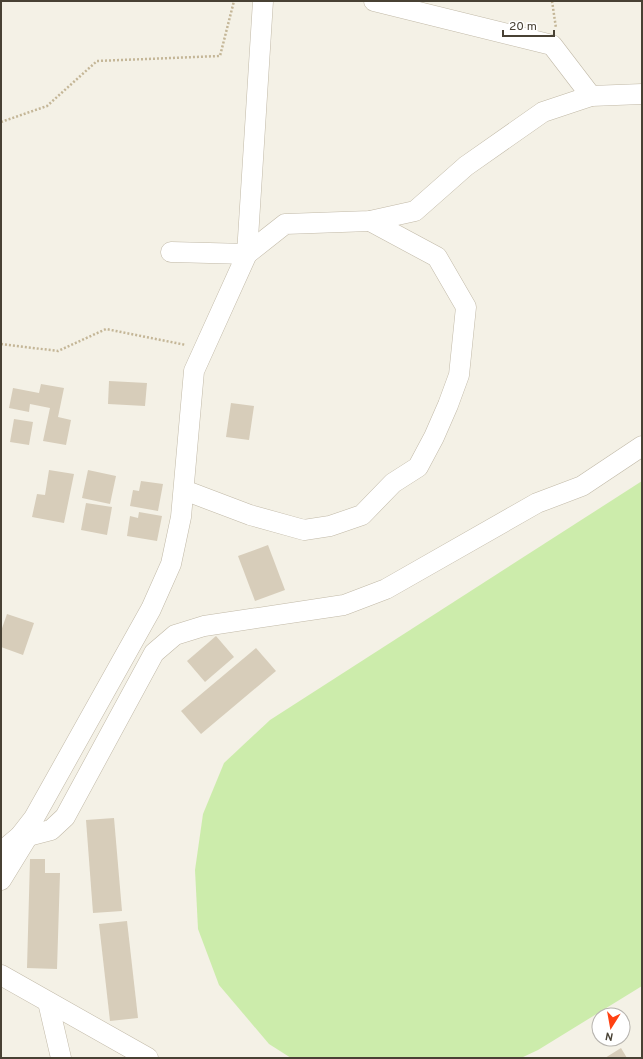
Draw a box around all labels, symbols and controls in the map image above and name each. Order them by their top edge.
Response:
scale bar [503,12,554,38]
text: 20 m [509,19,537,35]
north arrow [591,1007,631,1047]
text: N [604,1028,614,1043]

